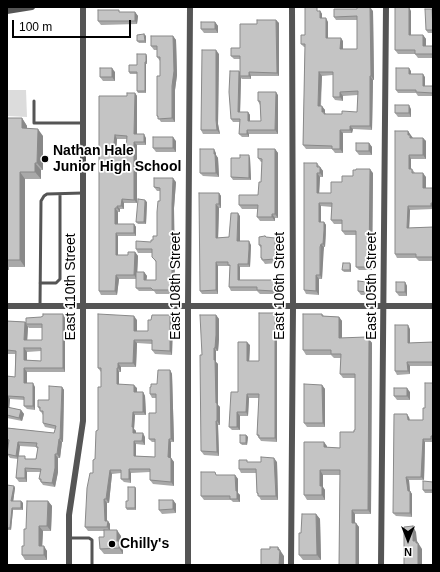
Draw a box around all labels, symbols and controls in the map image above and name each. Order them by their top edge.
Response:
scale bar [14,12,133,38]
text: 100 m [19,20,52,34]
place label: Nathan Hale Junior High School [53,143,181,176]
marker: Nathan Hale Junior High School [40,154,50,164]
street label: East 108th Street [168,232,184,340]
street label: East 106th Street [272,232,288,340]
street label: East 105th Street [364,232,380,340]
street label: East 110th Street [63,233,79,341]
north arrow [388,520,428,560]
place label: Chilly's [120,536,169,552]
marker: Chilly's [107,539,117,549]
text: N [404,546,412,558]

